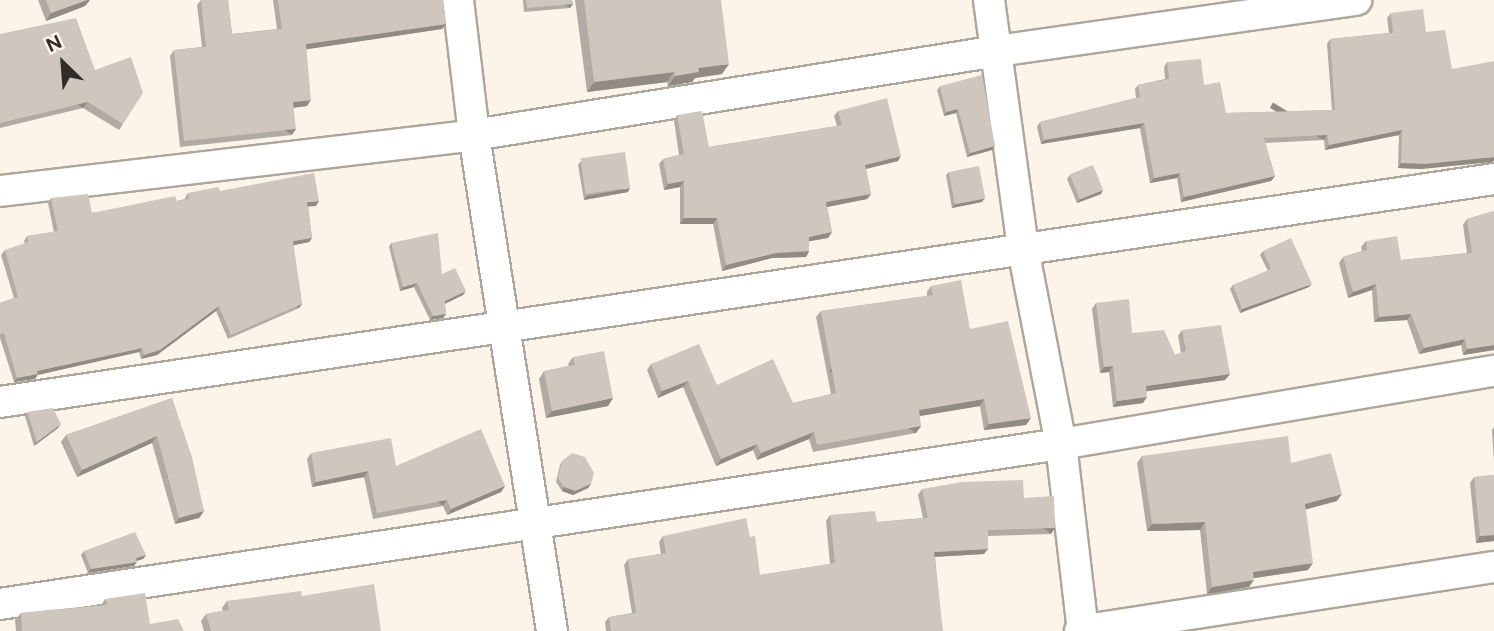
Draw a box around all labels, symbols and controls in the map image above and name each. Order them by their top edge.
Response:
north arrow [28,28,98,98]
text: N [42,30,65,57]

